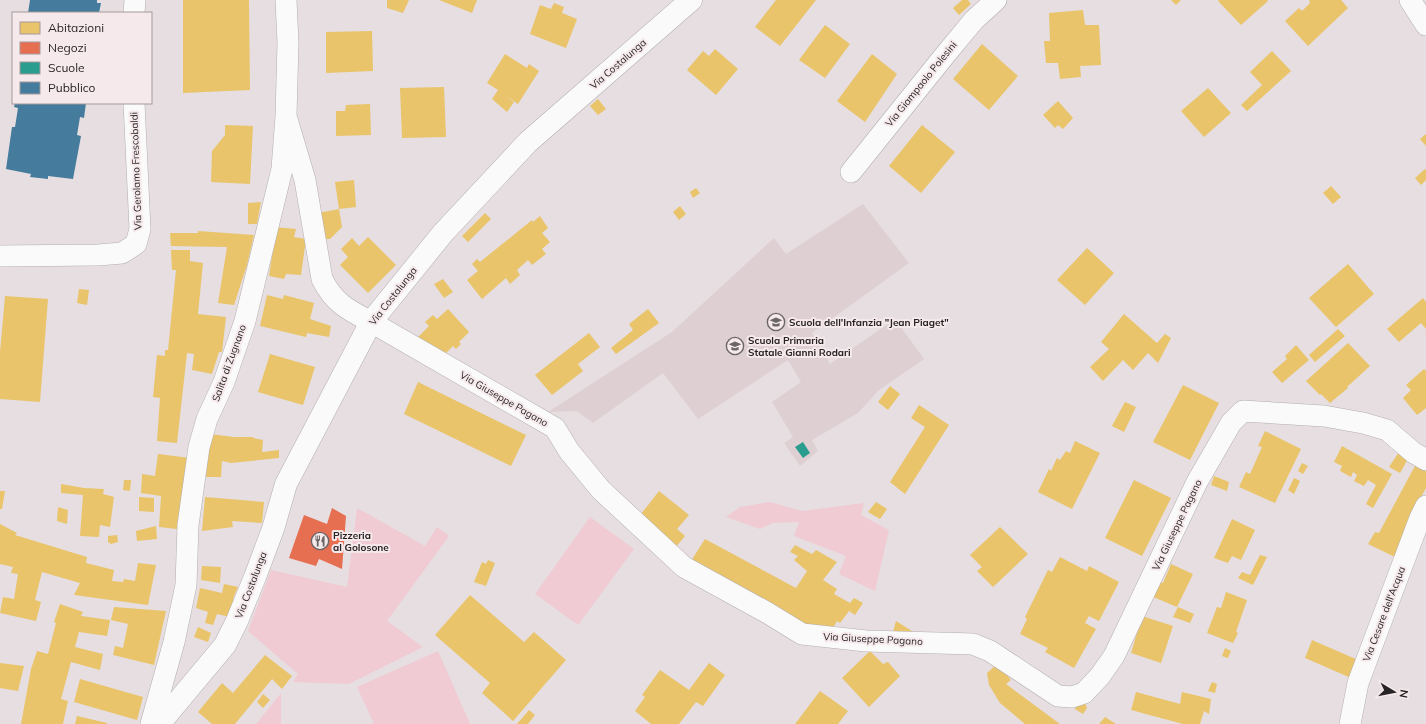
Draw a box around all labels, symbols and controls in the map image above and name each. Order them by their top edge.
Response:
legend [12,12,152,104]
text: Abitazioni [48,20,104,35]
street label: Via Costalunga [587,36,649,92]
street label: Via Giampaolo Polesini [883,39,959,129]
text: Negozi [48,40,87,55]
text: Scuole [48,60,85,75]
text: Pubblico [48,80,96,95]
street label: Via Gerolamo Frescobaldi [127,112,145,230]
street label: Via Costalunga [366,264,420,328]
school or university icon: Scuola dell'Infanzia "Jean Piaget" [766,312,786,332]
place label: Scuola dell'Infanzia "Jean Piaget" [789,316,949,329]
street label: Salita di Zugnano [209,322,249,403]
place label: Scuola Primaria Statale Gianni Rodari [748,334,851,359]
school or university icon: Scuola Primaria Statale Gianni Rodari [725,336,745,356]
street label: Via Giuseppe Pagano [458,368,551,430]
street label: Via Giuseppe Pagano [1149,477,1205,573]
place label: Pizzeria al Golosone [333,529,389,554]
restaurant icon: Pizzeria al Golosone [310,531,330,551]
street label: Via Costalunga [232,550,270,620]
street label: Via Cesare dell'Acqua [1360,565,1408,663]
street label: Via Giuseppe Pagano [823,630,923,648]
north arrow [1374,672,1414,712]
text: N [1396,688,1411,699]

